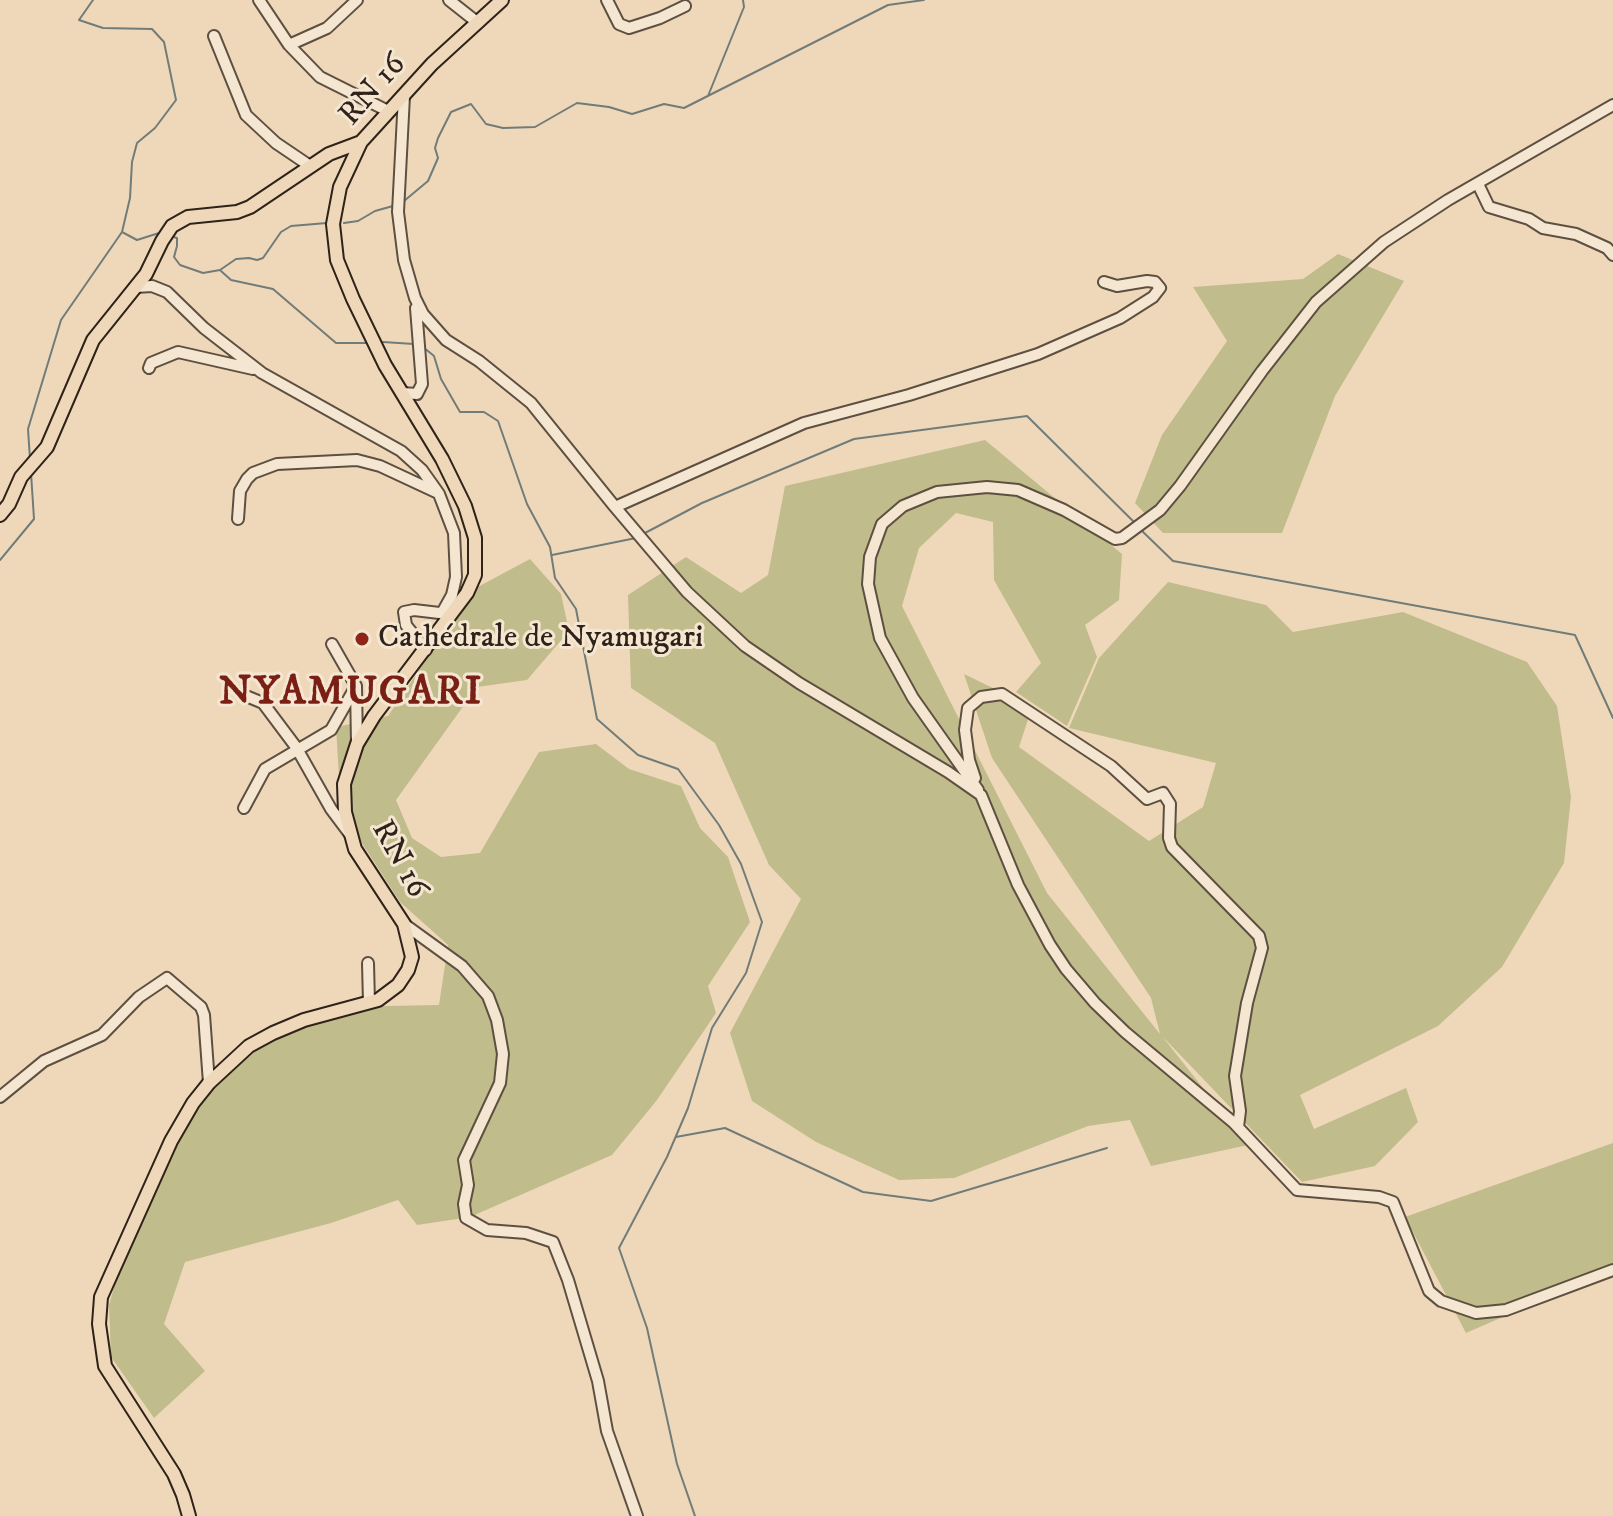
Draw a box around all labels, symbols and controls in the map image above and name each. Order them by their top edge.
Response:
street label: RN 16 [332,47,416,135]
place label: Cathédrale de Nyamugari [378,620,703,658]
marker: Cathédrale de Nyamugari [353,630,371,648]
district label: NYAMUGARI [219,671,483,719]
street label: RN 16 [361,815,435,905]

